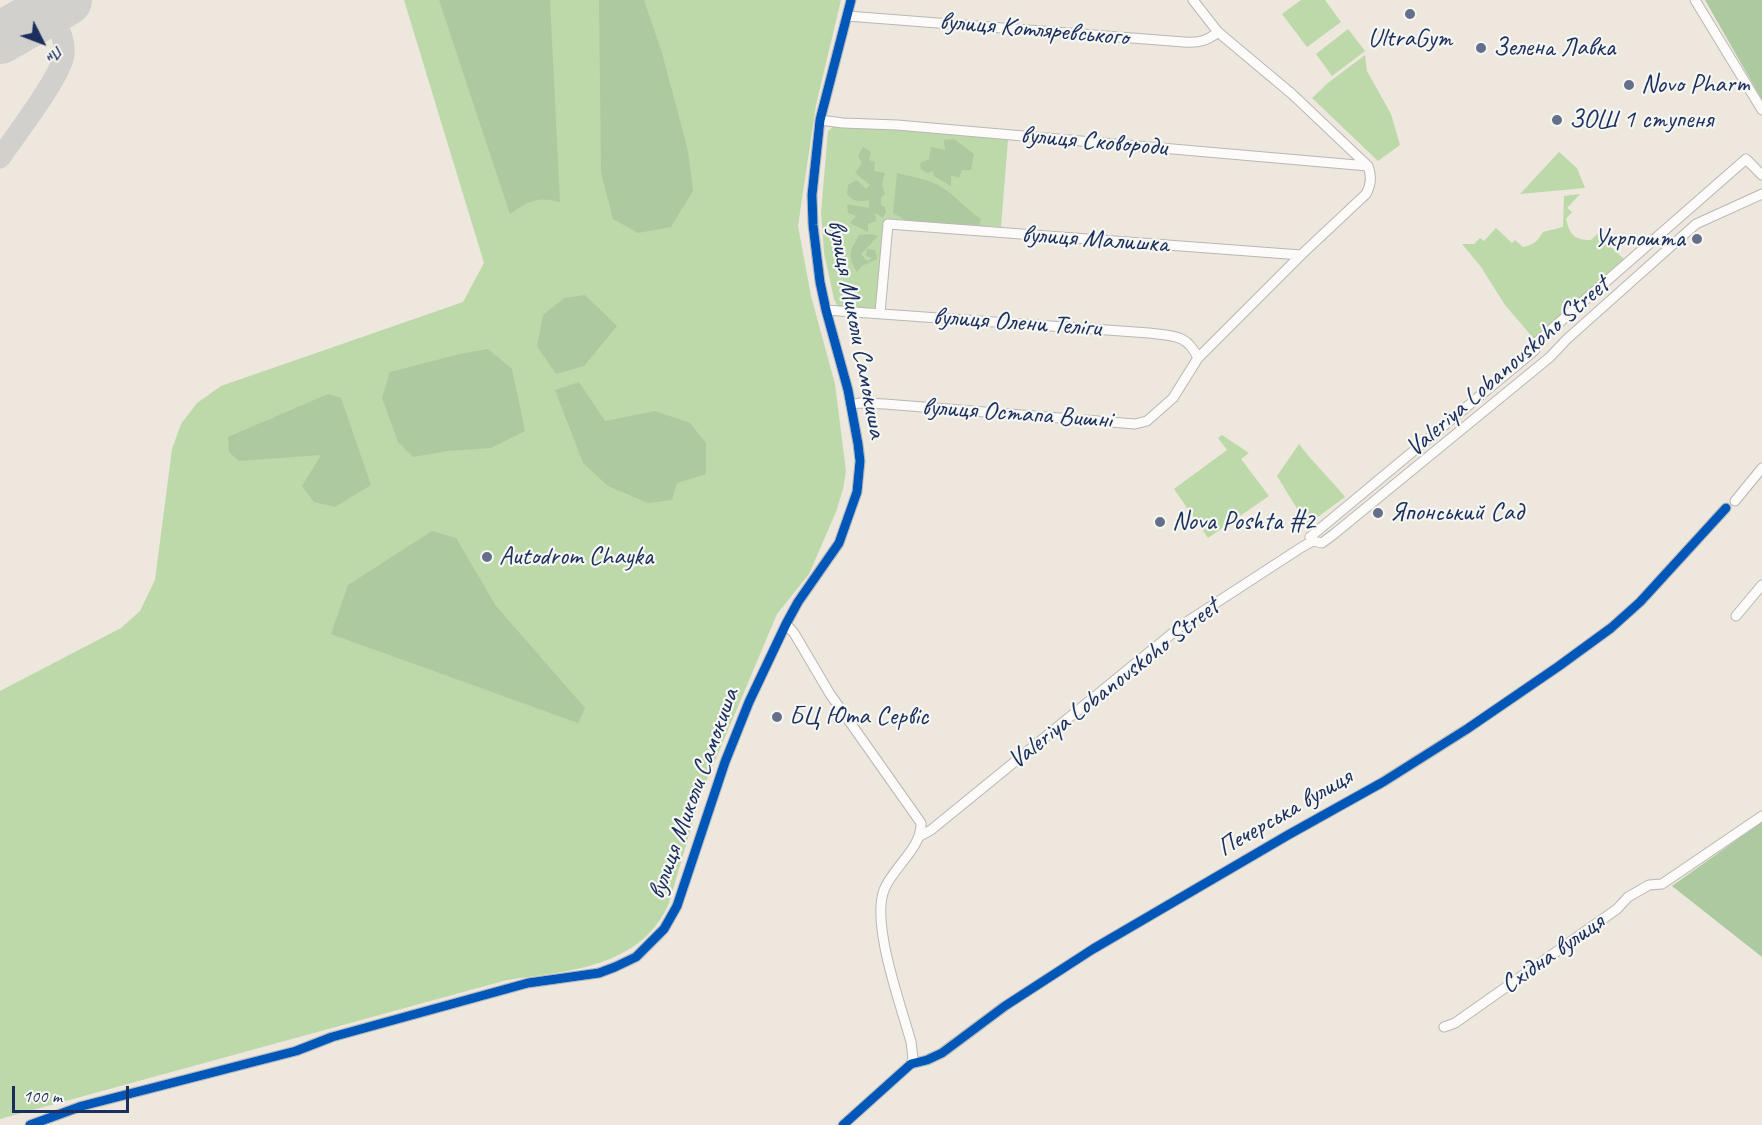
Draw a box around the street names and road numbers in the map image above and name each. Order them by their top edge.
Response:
street label: вулиця Котляревського [938,6,1130,54]
street label: вулиця Сковороди [1019,120,1169,164]
street label: вулиця Миколи Самокиша [820,217,892,441]
street label: вулиця Малишка [1021,219,1169,261]
street label: Valeriya Lobanovskoho Street [1400,270,1616,464]
street label: вулиця Олени Теліги [932,302,1102,344]
street label: вулиця Остапа Вишні [921,392,1113,436]
street label: Valeriya Lobanovskoho Street [1002,592,1226,776]
street label: вулиця Миколи Самокиша [641,684,747,904]
street label: Печерська вулиця [1212,762,1358,864]
street label: Східна вулиця [1495,907,1611,1001]

